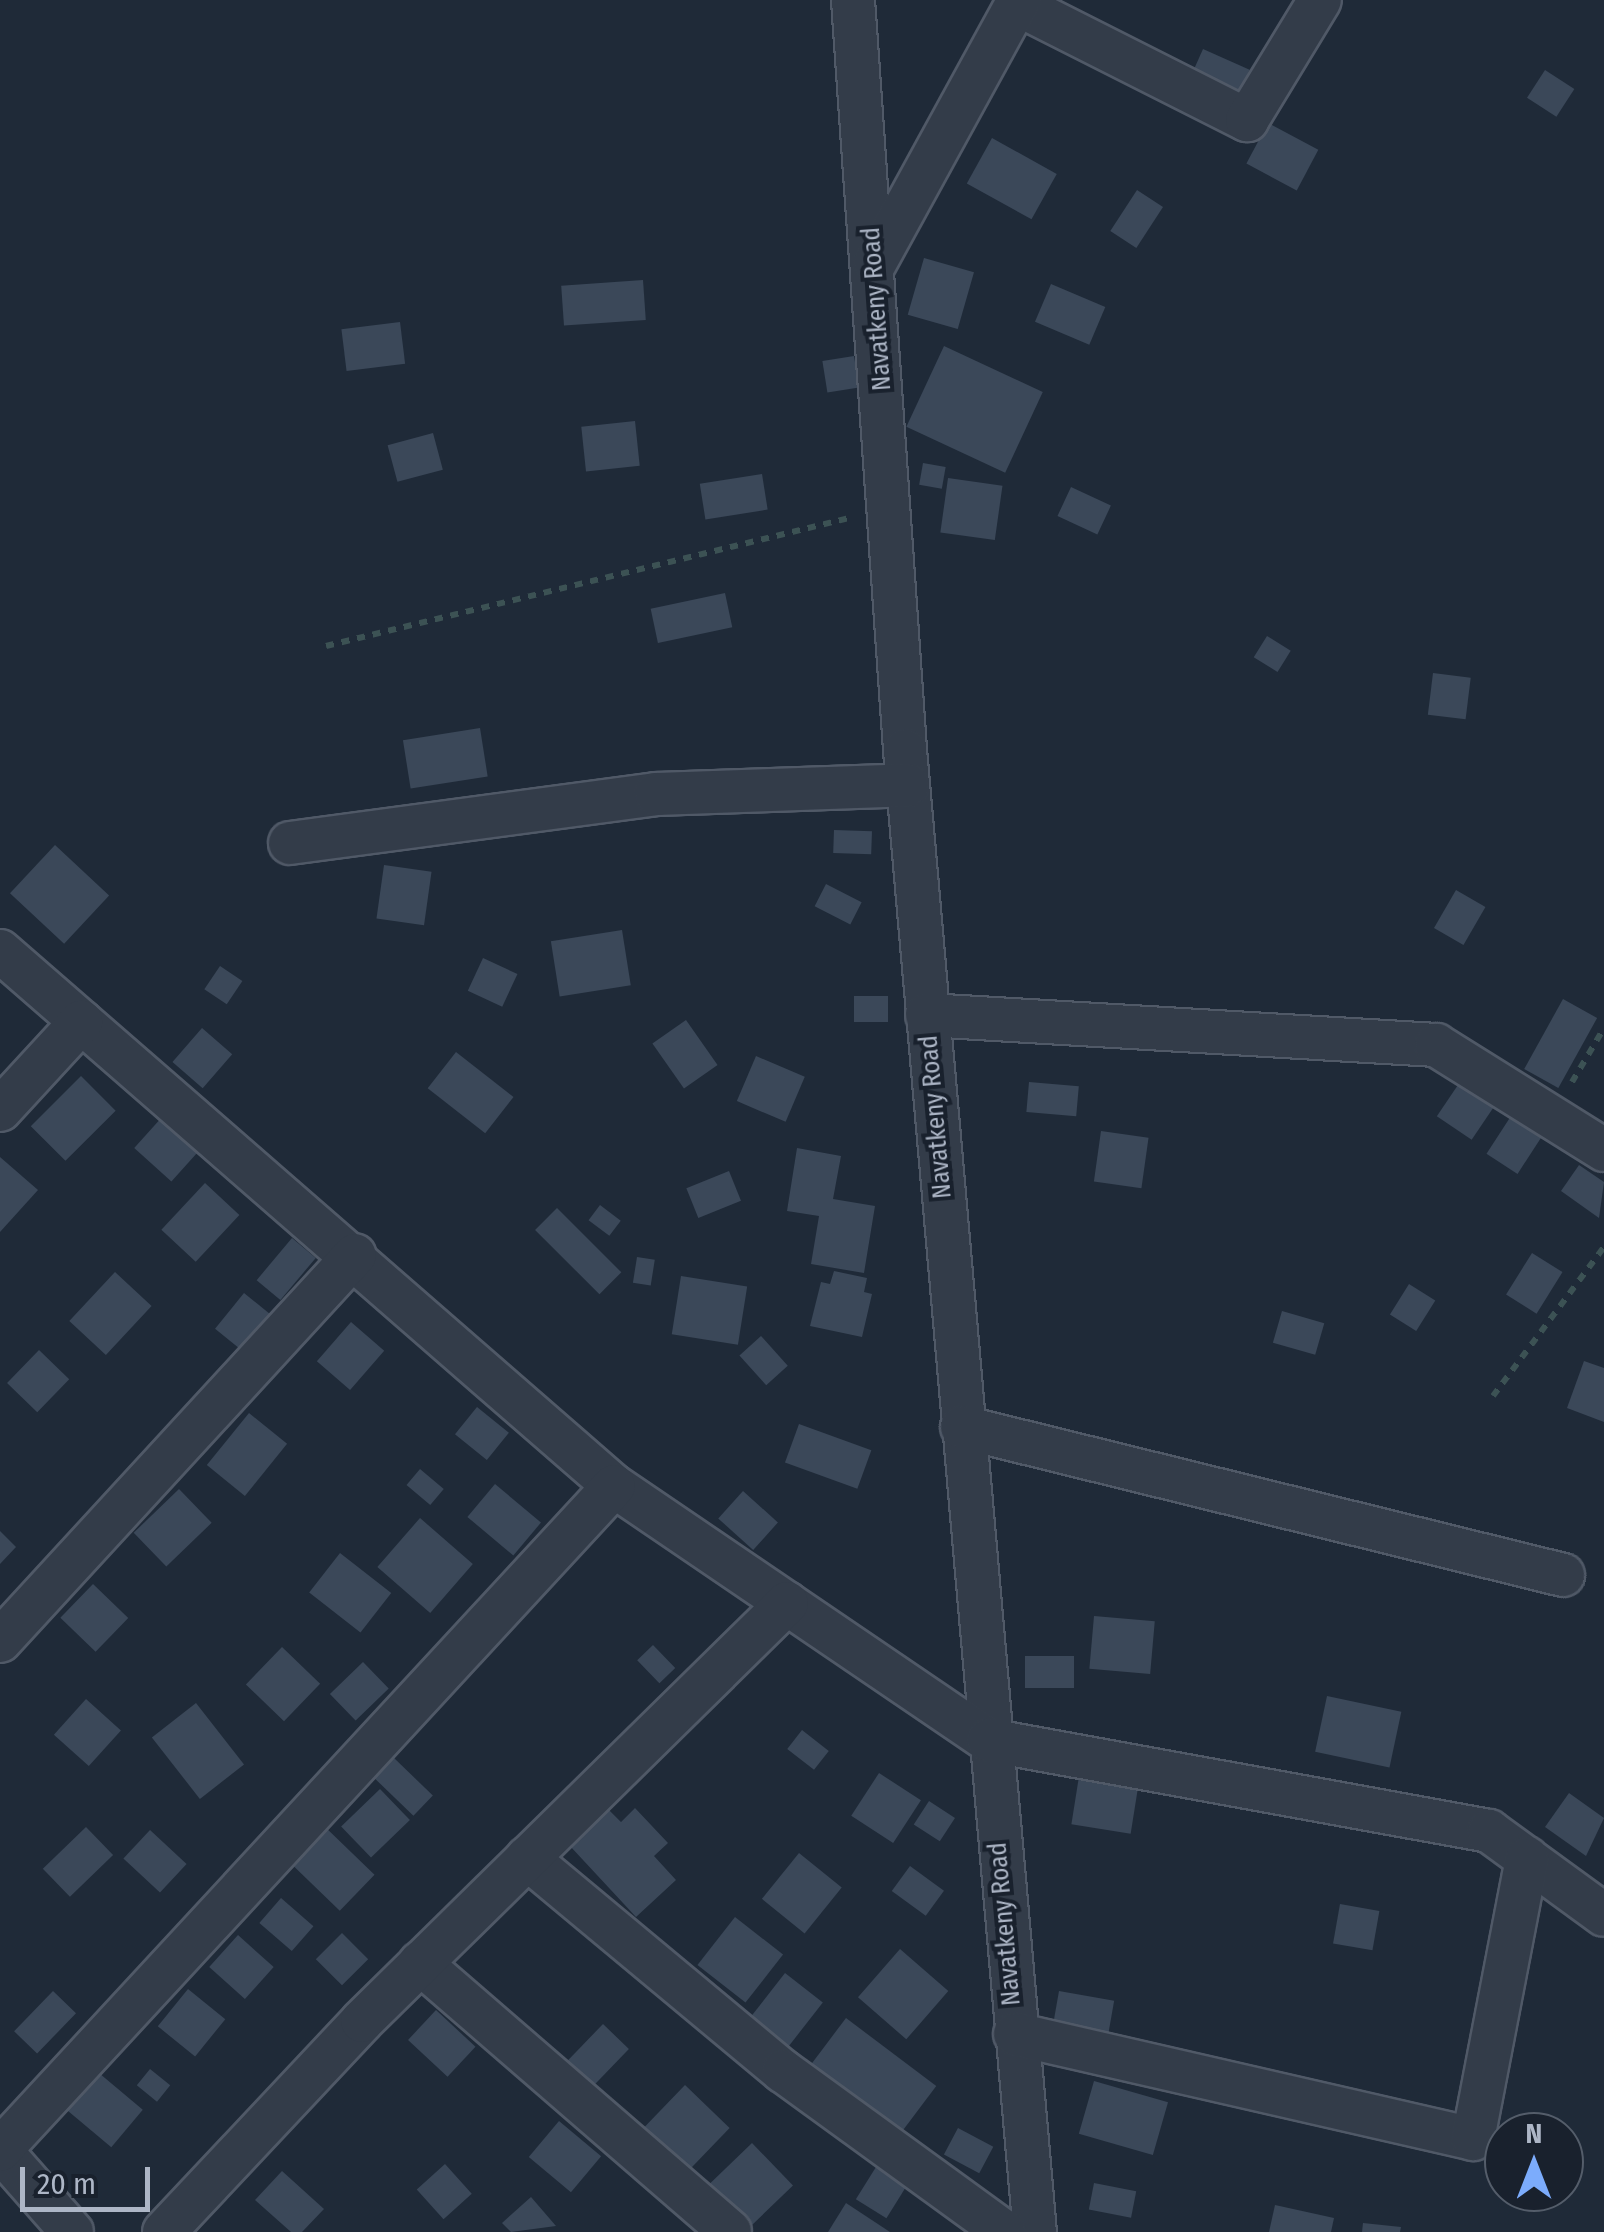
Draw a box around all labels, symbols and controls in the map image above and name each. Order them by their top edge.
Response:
street label: Navatkeny Road [856,226,898,392]
street label: Navatkeny Road [914,1034,958,1200]
street label: Navatkeny Road [983,1841,1027,2007]
north arrow [1484,2112,1584,2212]
text: N [1526,2117,1542,2150]
scale bar [25,2147,155,2209]
text: 20 m [37,2166,96,2202]

